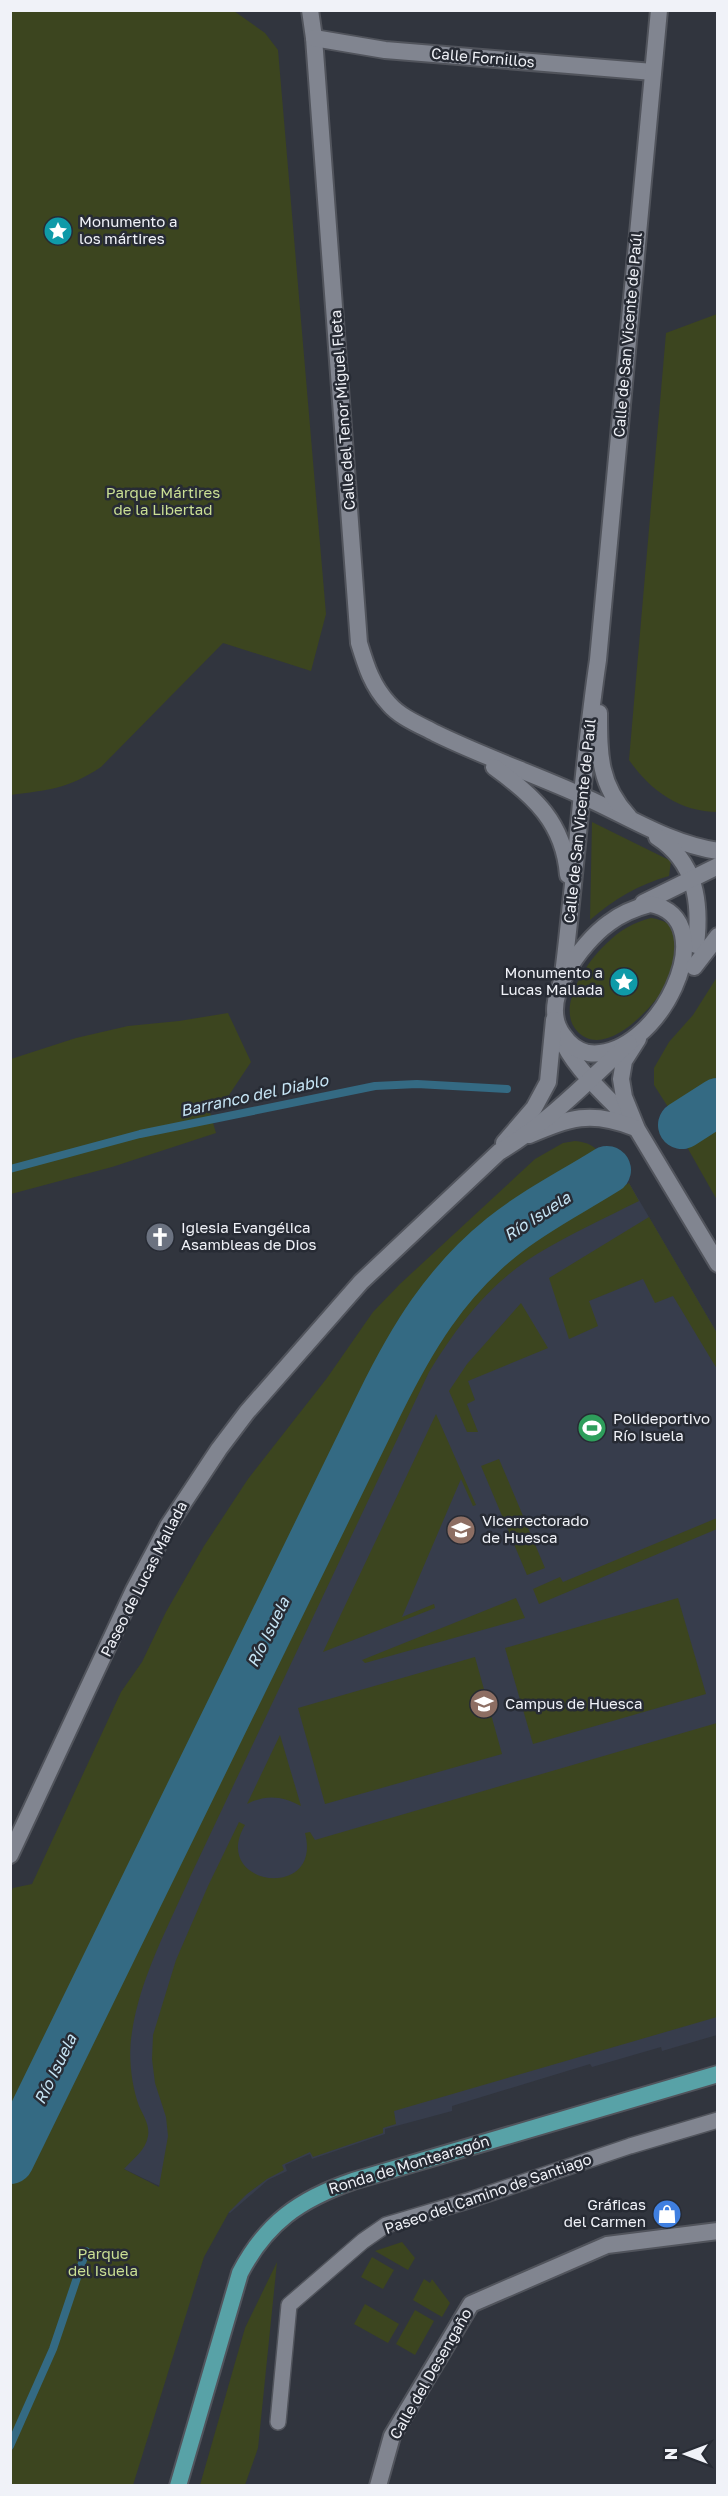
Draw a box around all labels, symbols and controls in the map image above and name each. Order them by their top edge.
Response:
street label: Calle Fornillos [431,44,536,70]
place label: Monumento a los mártires [79,212,177,247]
place icon: Monumento a los mártires [42,215,74,247]
street label: Calle de San Vicente de Paúl [609,232,645,438]
street label: Calle del Tenor Miguel Fleta [326,309,358,511]
park label: Parque Mártires de la Libertad [106,483,220,518]
street label: Calle de San Vicente de Paúl [559,718,599,924]
place label: Monumento a Lucas Mallada [500,963,603,998]
place icon: Monumento a Lucas Mallada [608,966,640,998]
water label: Barranco del Diablo [178,1069,331,1120]
water label: Río Isuela [500,1187,575,1245]
place label: Iglesia Evangélica Asambleas de Dios [181,1218,317,1253]
church icon: Iglesia Evangélica Asambleas de Dios [144,1221,176,1253]
place label: Polideportivo Río Isuela [613,1409,710,1444]
sports icon: Polideportivo Río Isuela [576,1412,608,1444]
street label: Paseo de Lucas Mallada [96,1498,190,1659]
place label: Vicerrectorado de Huesca [482,1511,589,1546]
school or university icon: Vicerrectorado de Huesca [445,1514,477,1546]
water label: Río Isuela [242,1593,294,1670]
school or university icon: Campus de Huesca [468,1688,500,1720]
place label: Campus de Huesca [505,1694,642,1712]
water label: Río Isuela [29,2030,81,2107]
street label: Ronda de Montearagón [326,2131,491,2197]
street label: Paseo del Camino de Santiago [382,2149,593,2237]
place label: Gráficas del Carmen [564,2195,646,2230]
shop icon: Gráficas del Carmen [651,2198,683,2230]
park label: Parque del Isuela [68,2244,138,2279]
street label: Calle del Desengaño [385,2305,475,2442]
north arrow [656,2424,716,2484]
text: N [661,2448,681,2460]

